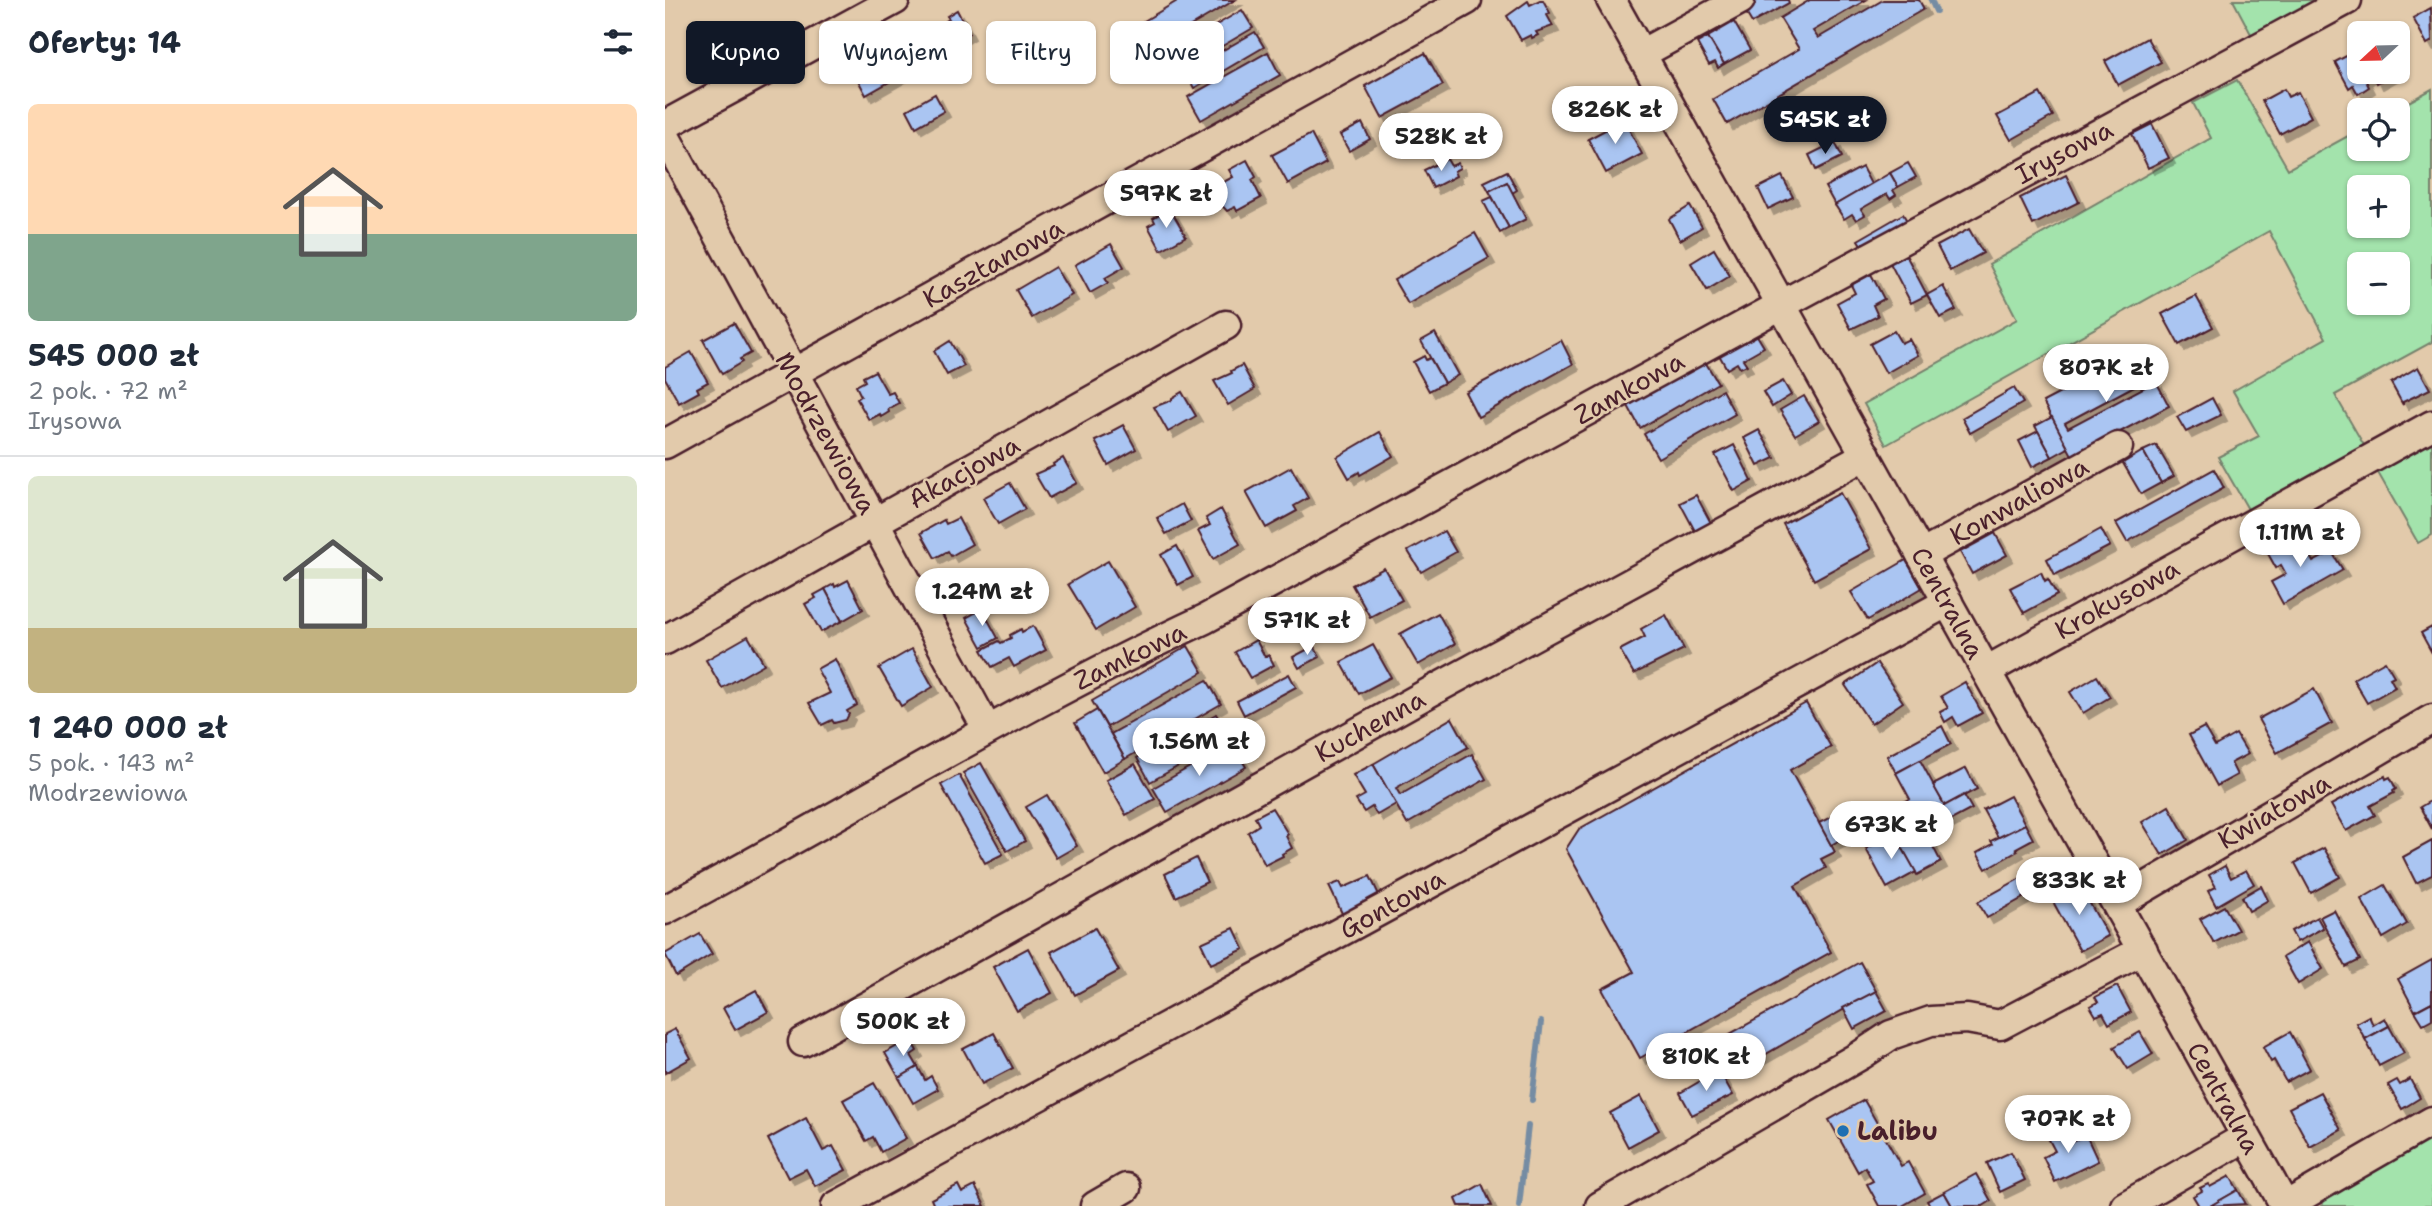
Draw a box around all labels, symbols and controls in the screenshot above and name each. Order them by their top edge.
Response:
chip: Kupno [686,21,805,84]
chip: Wynajem [819,21,972,84]
chip: Filtry [986,21,1096,84]
chip: Nowe [1110,21,1224,84]
north arrow [2347,21,2410,84]
map controls [2347,21,2410,315]
text: Oferty: 14 [28,22,181,63]
icon: filters [599,23,637,61]
pin: 826K zł [1550,86,1680,146]
text: 826K zł [1568,94,1662,124]
pin: 545K zł [1760,96,1890,156]
button: locate [2347,98,2410,161]
text: 545K zł [1780,104,1870,134]
street label: Irysowa [2009,111,2119,192]
pin: 528K zł [1376,114,1506,173]
text: 528K zł [1395,121,1487,151]
icon: home [270,149,396,275]
pin: 597K zł [1101,170,1231,230]
button: + [2347,175,2410,238]
text: 597K zł [1120,178,1212,208]
street label: Kasztanowa [916,209,1069,316]
button: − [2347,252,2410,315]
text: 545 000 zł [28,335,199,376]
street label: Zamkowa [1567,343,1690,432]
pin: 807K zł [2041,344,2171,404]
street label: Modrzewiowa [767,345,885,520]
text: 807K zł [2059,352,2153,382]
text: 2 pok. · 72 m² [28,376,188,406]
text: Irysowa [28,406,122,436]
street label: Akacjowa [902,427,1026,517]
street label: Konwaliowa [1943,448,2094,553]
pin: 1.11M zł [2228,510,2372,569]
text: 1.11M zł [2256,517,2344,547]
icon: home [270,521,396,647]
street label: Centralna [1903,540,1994,665]
street label: Krokusowa [2048,550,2185,647]
pin: 1.24M zł [910,568,1054,628]
text: 1.24M zł [931,576,1033,606]
pin: 571K zł [1242,598,1372,657]
text: 571K zł [1264,605,1350,635]
street label: Zamkowa [1068,613,1192,698]
street label: Kuchenna [1308,681,1431,770]
text: 1 240 000 zł [28,707,227,748]
pin: 1.56M zł [1127,718,1271,778]
text: 1.56M zł [1148,726,1250,756]
text: 5 pok. · 143 m² [28,748,195,778]
street label: Kwiatowa [2211,764,2337,857]
text: Modrzewiowa [28,778,188,808]
pin: 673K zł [1826,802,1956,861]
text: 673K zł [1845,809,1937,839]
pin: 833K zł [2014,858,2144,917]
street label: Gontowa [1333,860,1451,947]
text: 833K zł [2032,865,2126,895]
pin: 500K zł [838,998,968,1058]
text: 500K zł [856,1006,950,1036]
pin: 810K zł [1641,1034,1771,1093]
street label: Centralna [2179,1035,2270,1160]
text: 810K zł [1662,1041,1750,1071]
pin: 707K zł [2003,1096,2133,1155]
text: 707K zł [2021,1103,2115,1133]
place label: Lalibu [1857,1113,1938,1148]
marker: Lalibu [1835,1123,1851,1139]

